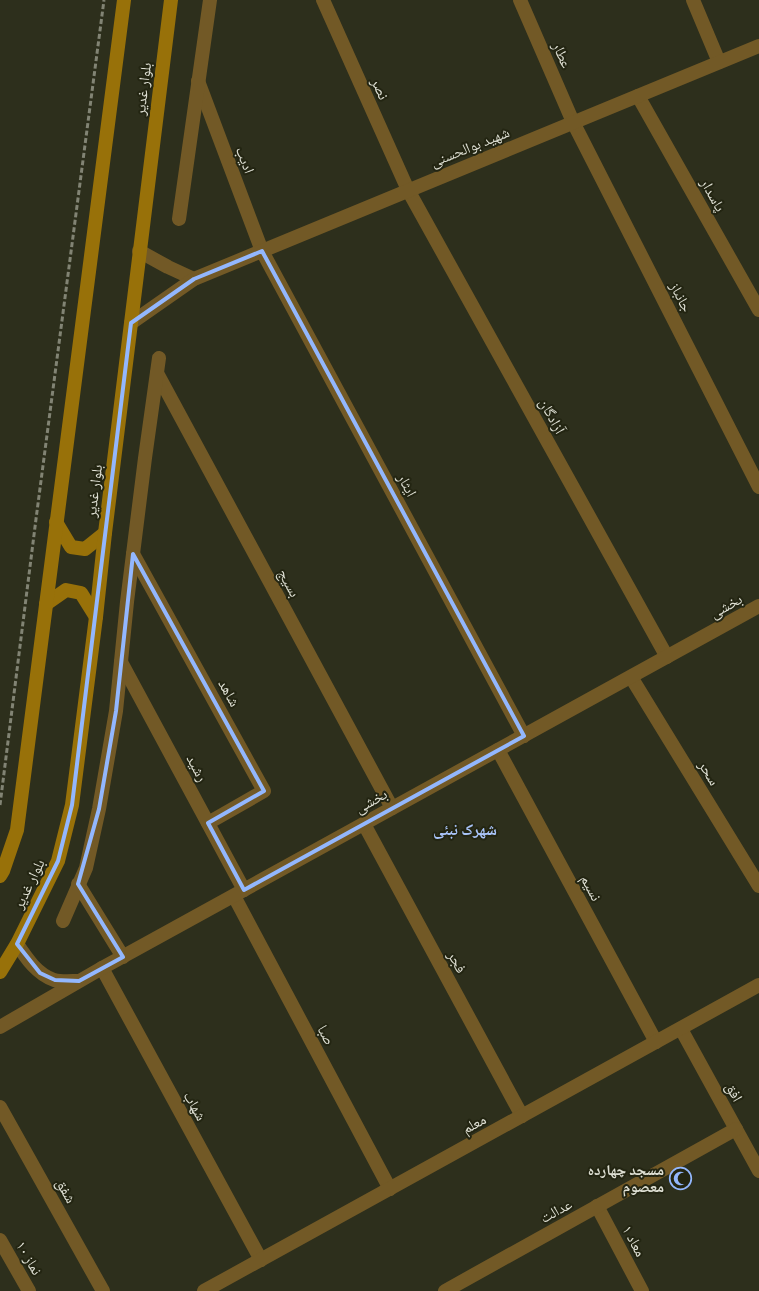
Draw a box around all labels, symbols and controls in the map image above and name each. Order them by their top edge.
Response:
street label: عطار [548,38,577,71]
street label: بلوار غدیر [130,61,155,118]
street label: نصر [367,74,394,103]
street label: شهید بوالحسنی [427,122,513,172]
street label: ادیب [232,144,259,176]
street label: پاسدار [696,174,730,215]
street label: جانباز [665,278,697,315]
street label: آزادگان [534,395,571,438]
street label: بلوار غدیر [81,463,106,520]
street label: ایثار [393,469,421,500]
street label: بسیج [273,565,305,601]
street label: بخشی [706,589,746,623]
street label: شاهد [214,676,245,710]
street label: رشید [182,751,213,785]
street label: سحر [694,756,724,789]
street label: بخشی [351,784,391,818]
district label: شهرک نبئی [433,819,497,839]
street label: بلوار غدیر [8,856,49,913]
street label: نسیم [576,871,606,905]
street label: فجر [443,947,471,976]
street label: صبا [313,1021,340,1048]
street label: افق [721,1079,747,1105]
street label: شهاب [180,1088,211,1124]
street label: معلم [458,1109,490,1139]
place label: مسجد چهارده معصوم [588,1160,664,1197]
mosque icon: مسجد چهارده معصوم [668,1167,692,1191]
street label: شفق [51,1175,81,1207]
street label: عدالت [536,1194,575,1227]
street label: معاد ۱ [618,1222,651,1260]
street label: نماز ۱۰ [12,1237,47,1278]

